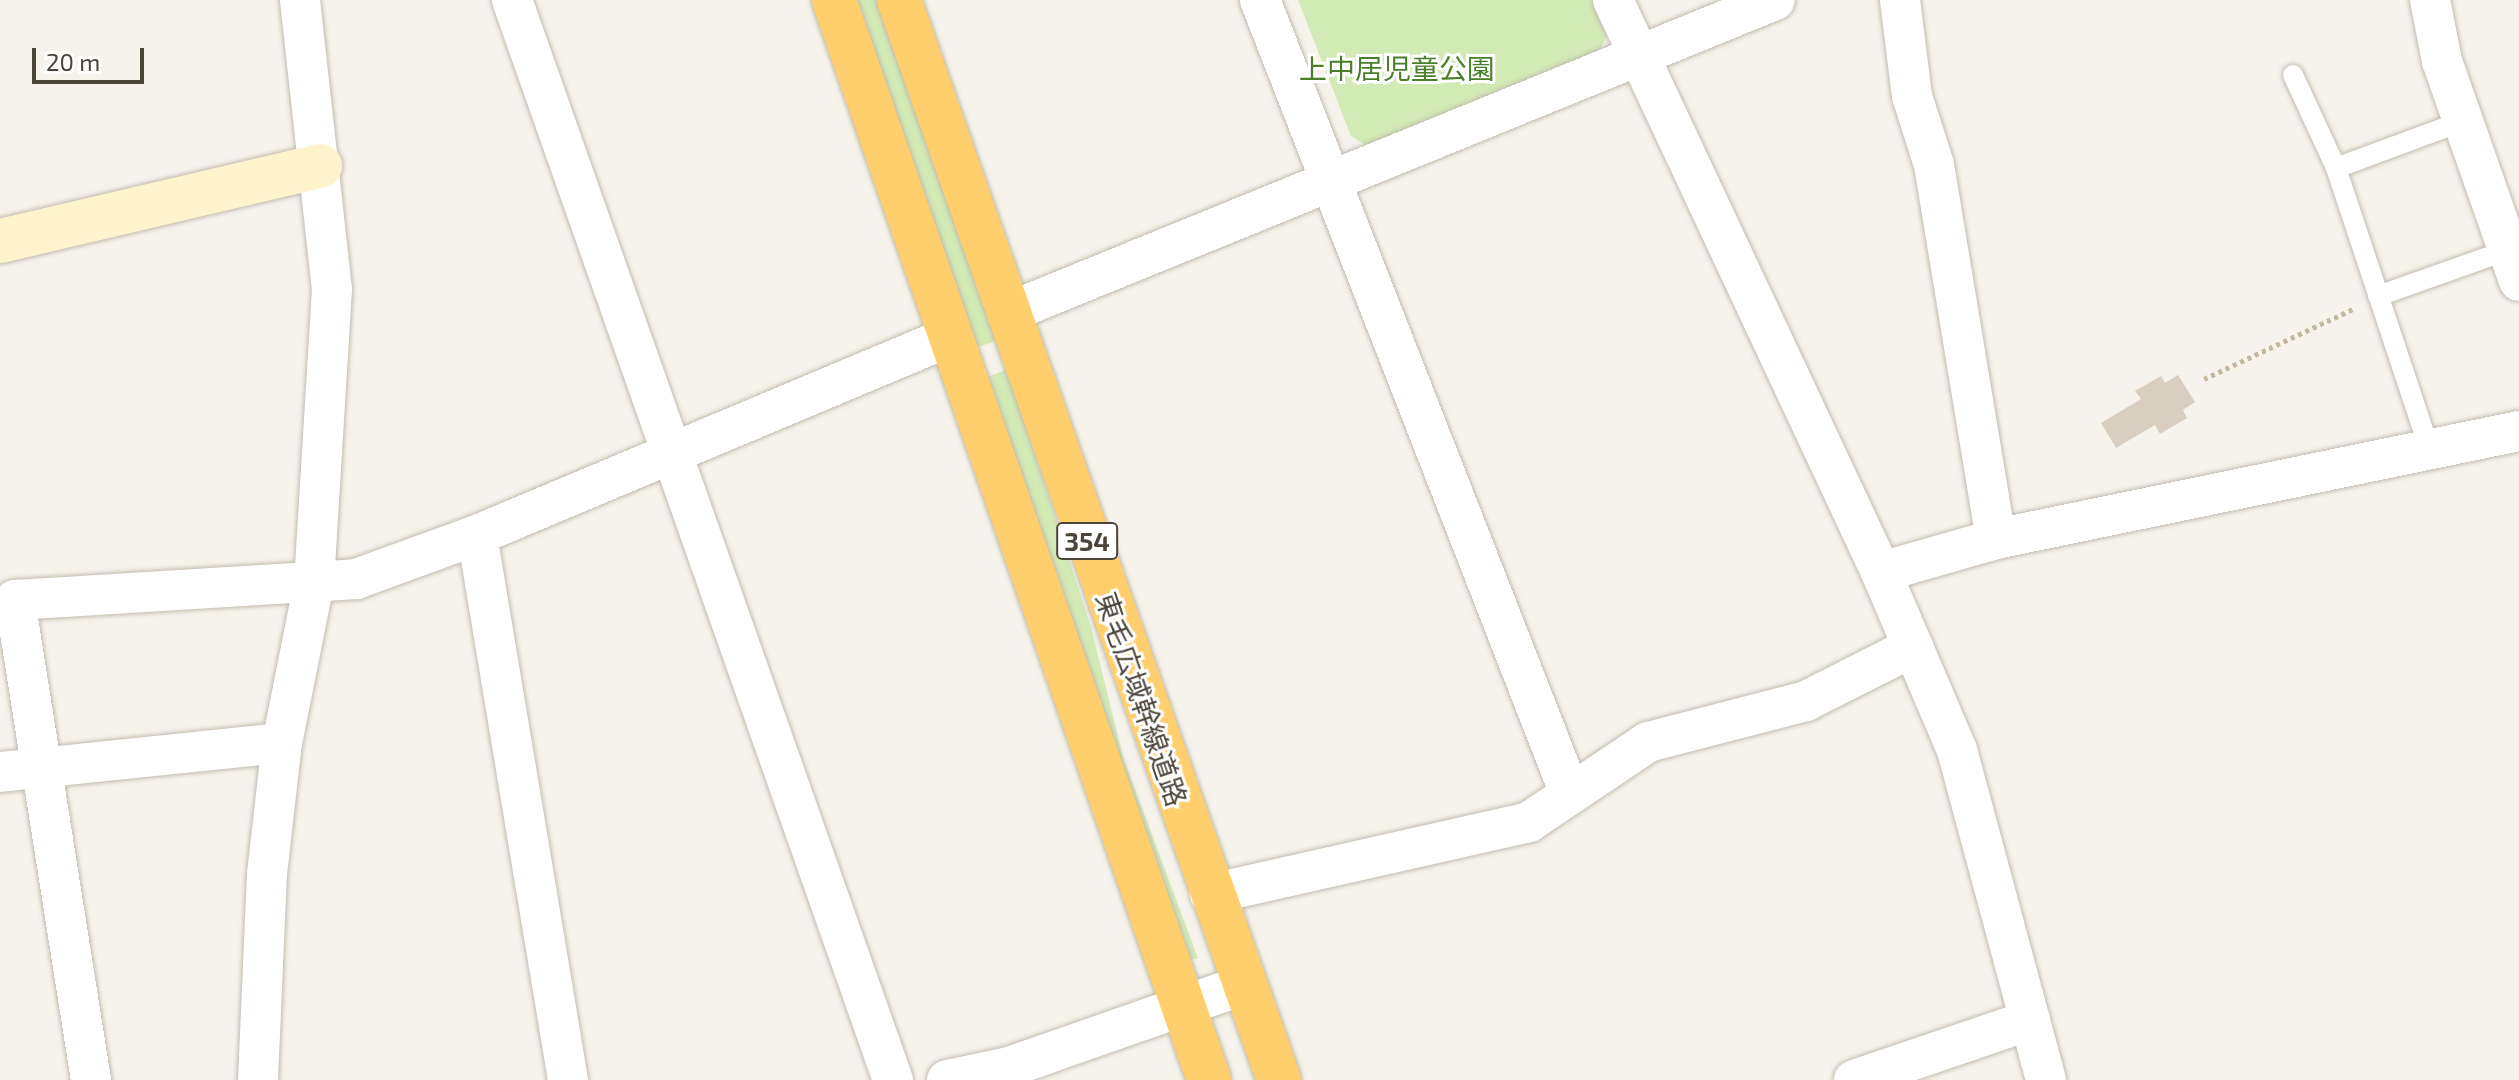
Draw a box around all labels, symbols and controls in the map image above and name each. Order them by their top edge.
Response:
scale bar [36,32,148,82]
text: 20 m [46,47,100,76]
park label: 上中居児童公園 [1299,51,1495,85]
road number: 354 [1055,519,1119,563]
street label: 東毛広域幹線道路 [1090,588,1194,810]

